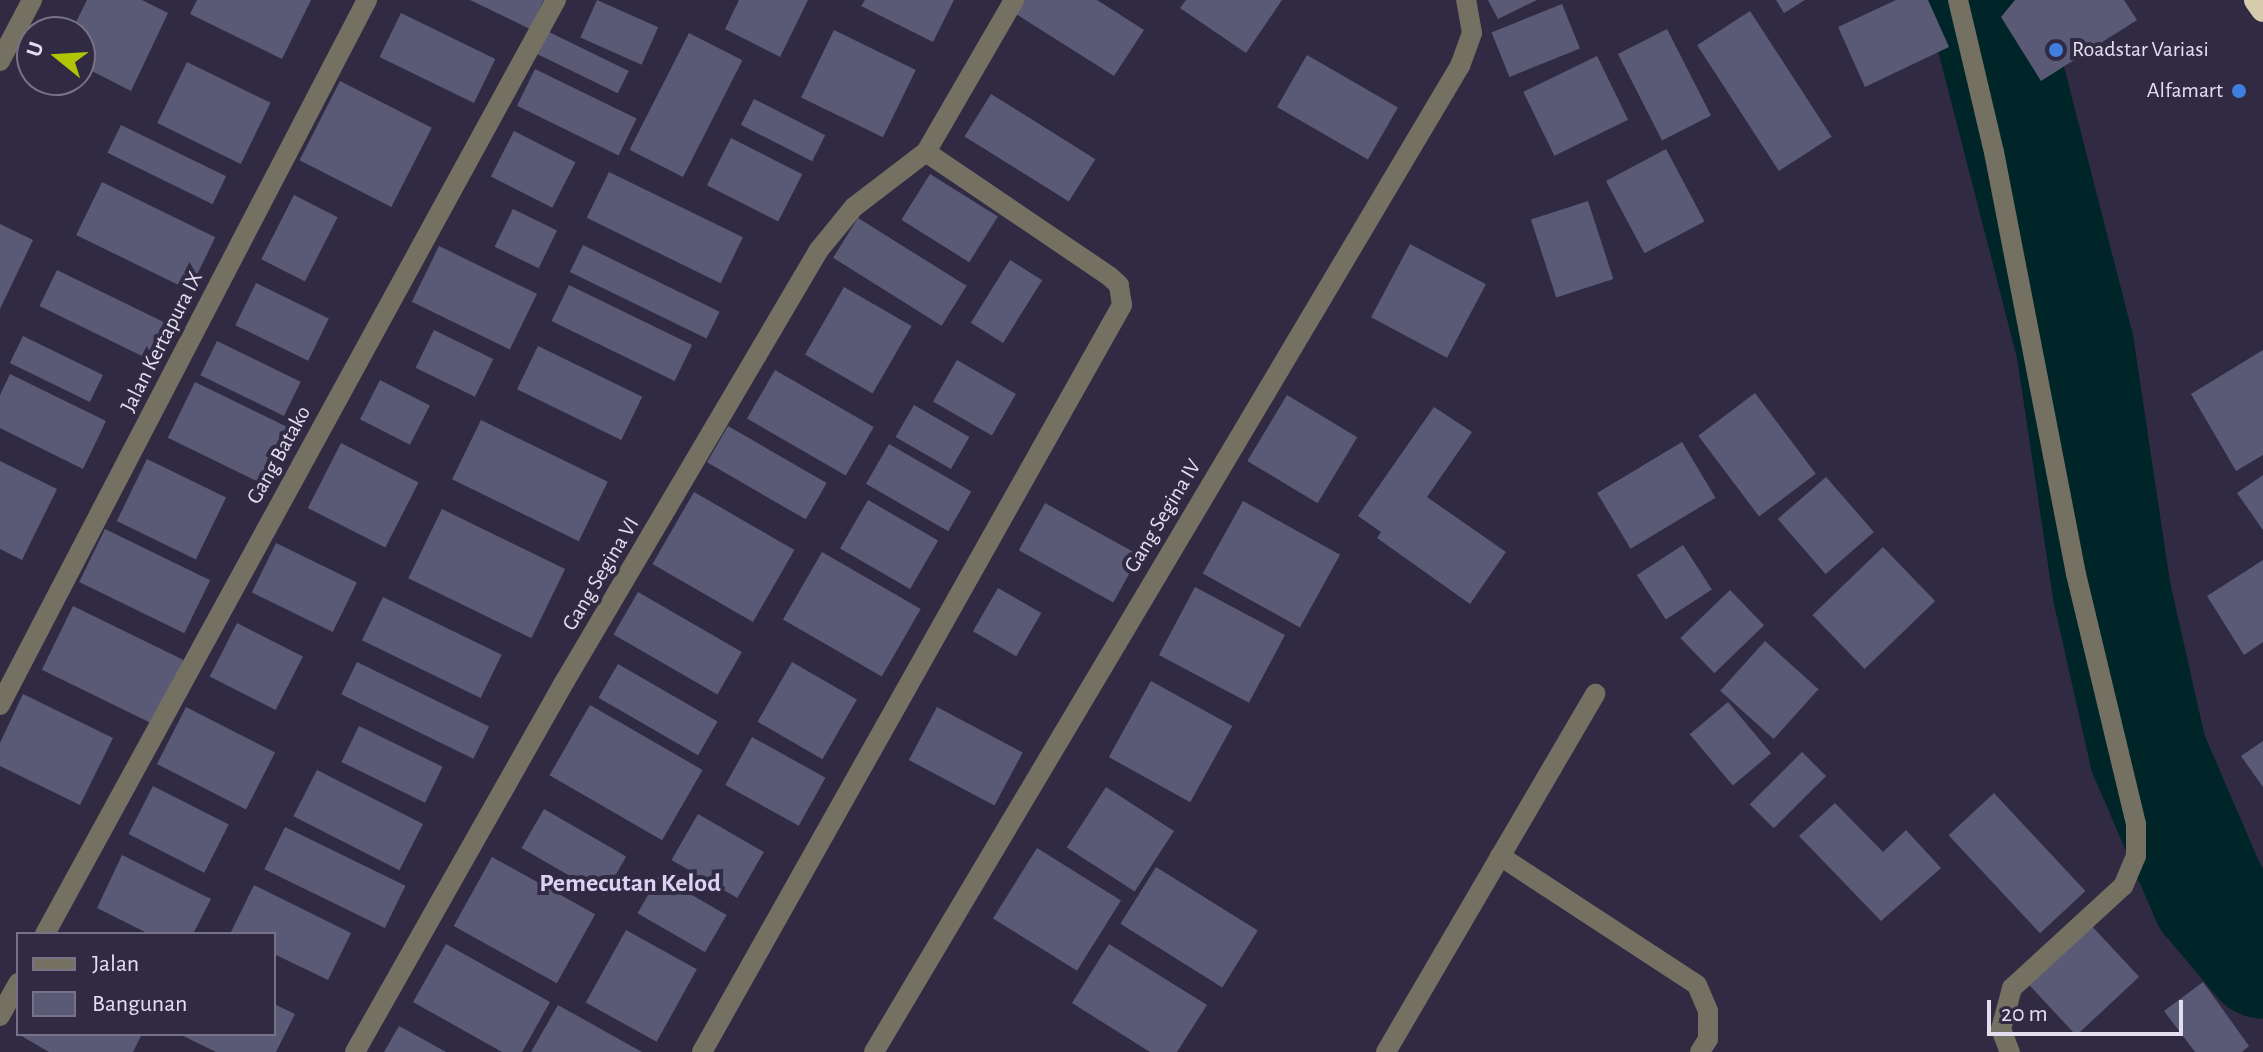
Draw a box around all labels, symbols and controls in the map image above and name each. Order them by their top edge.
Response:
north arrow [16,16,96,96]
place label: Roadstar Variasi [2072,37,2209,63]
text: U [22,39,48,59]
marker: Roadstar Variasi [2047,41,2065,59]
place label: Alfamart [2147,78,2223,104]
marker: Alfamart [2230,82,2248,100]
street label: Jalan Kertapura IX [115,267,209,417]
street label: Gang Batako [241,401,317,509]
street label: Gang Segina IV [1119,455,1207,577]
street label: Gang Segina VI [557,512,645,636]
district label: Pemecutan Kelod [539,868,721,900]
legend [16,932,276,1036]
text: Jalan [92,952,139,976]
scale bar [1991,984,2187,1034]
text: Bangunan [92,992,187,1016]
text: 20 m [2001,1002,2048,1026]

